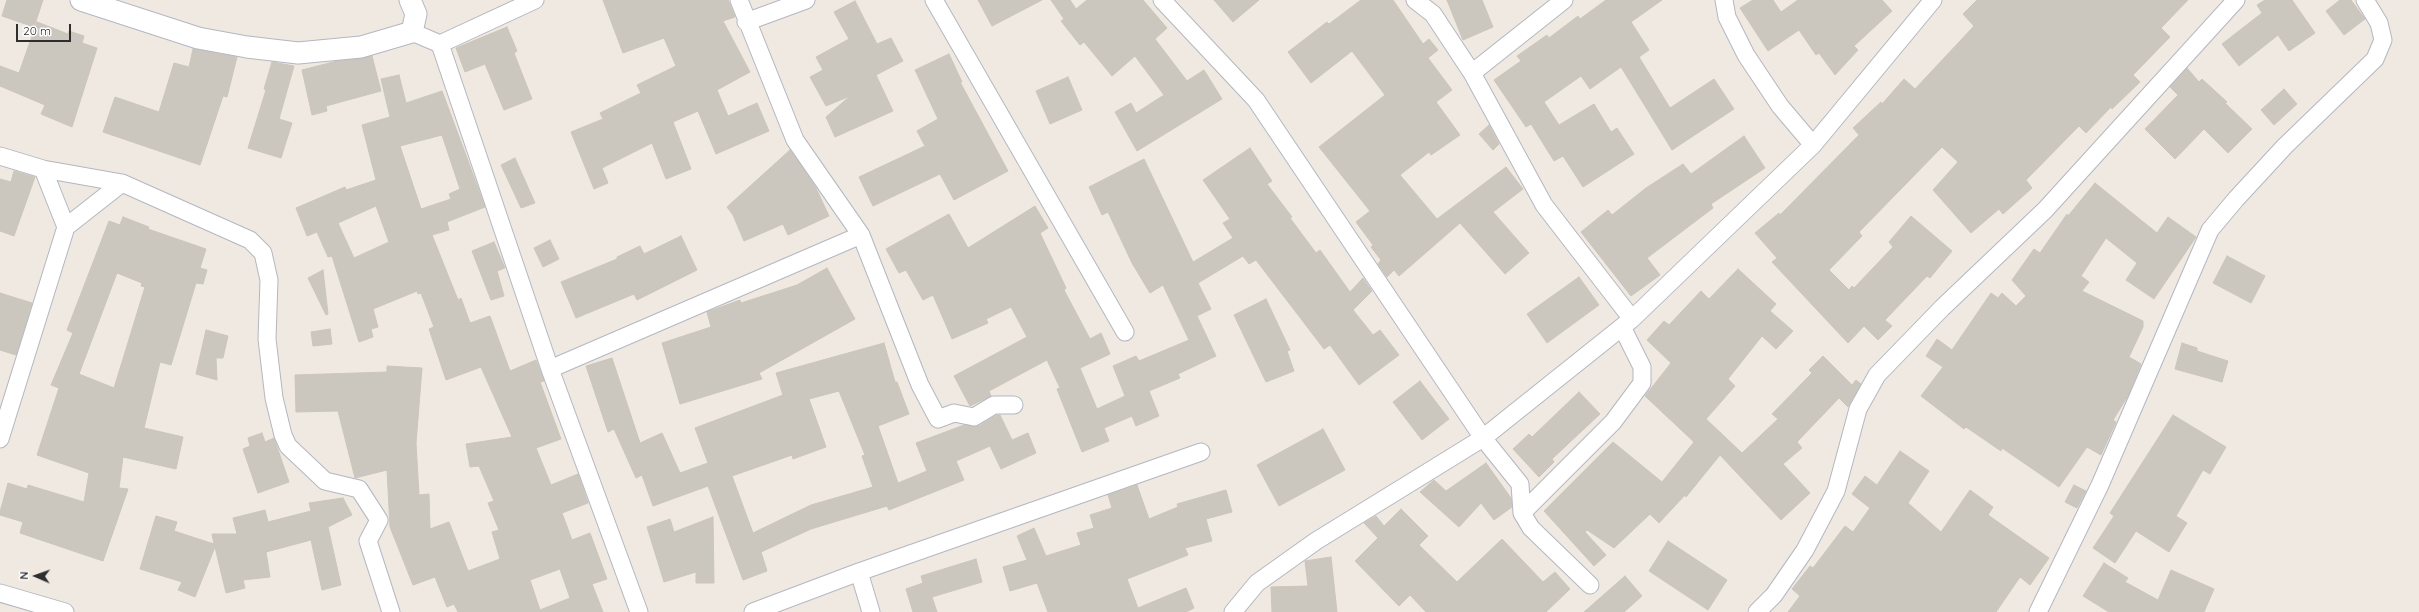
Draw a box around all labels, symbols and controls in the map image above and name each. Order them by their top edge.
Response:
scale bar [18,16,73,42]
text: 20 m [23,23,51,38]
north arrow [16,556,56,596]
text: N [17,571,31,580]

